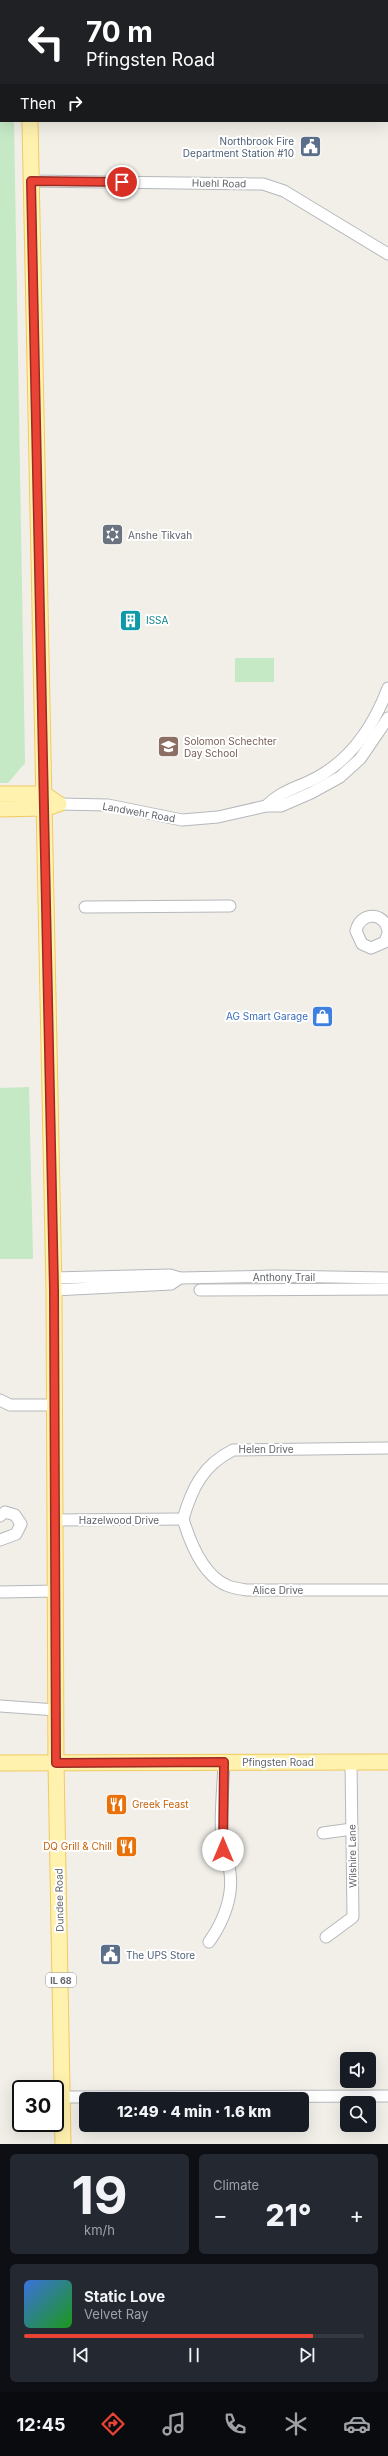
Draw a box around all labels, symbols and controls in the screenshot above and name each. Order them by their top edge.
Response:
text: 70 m [86,15,153,49]
icon: left [20,16,72,68]
text: Pfingsten Road [86,49,215,70]
icon: right [64,92,86,114]
text: Then [20,94,56,113]
public building icon: Northbrook Fire Department Station #10 [297,134,323,160]
place label: Northbrook Fire Department Station #10 [183,135,294,159]
pin [105,165,139,199]
icon: arrive [111,171,133,193]
street label: Huehl Road [192,177,246,189]
synagogue icon: Anshe Tikvah [100,522,126,548]
place label: Anshe Tikvah [128,529,192,541]
building icon: ISSA [117,607,143,633]
place label: ISSA [146,614,169,626]
school or university icon: Solomon Schechter Day School [156,734,182,760]
place label: Solomon Schechter Day School [184,735,277,759]
street label: Landwehr Road [102,800,176,824]
shop icon: AG Smart Garage [310,1003,336,1029]
place label: AG Smart Garage [226,1010,308,1022]
street label: Anthony Trail [253,1271,315,1283]
street label: Helen Drive [238,1443,294,1455]
street label: Hazelwood Drive [79,1514,159,1526]
street label: Alice Drive [253,1584,304,1596]
street label: Pfingsten Road [242,1756,314,1768]
restaurant icon: Greek Feast [103,1791,129,1817]
place label: Greek Feast [132,1798,189,1810]
street label: Wilshire Lane [345,1824,359,1888]
position arrow [202,1829,244,1871]
restaurant icon: DQ Grill & Chill [114,1833,140,1859]
place label: DQ Grill & Chill [43,1840,112,1852]
street label: Dundee Road [52,1868,66,1932]
public building icon: The UPS Store [97,1942,123,1968]
place label: The UPS Store [126,1949,195,1961]
road number: IL 68 [46,1973,76,1987]
map controls [340,2052,376,2132]
button: sound [340,2052,376,2088]
speed limit sign: 30 [12,2080,64,2132]
button: search [340,2096,376,2132]
text: 12:49 · 4 min · 1.6 km [117,2102,271,2121]
text: 19 [71,2164,128,2227]
text: Climate [213,2177,259,2193]
text: 21° [265,2197,312,2233]
text: − [213,2202,228,2228]
text: + [349,2202,364,2228]
text: km/h [84,2222,115,2238]
text: Static Love [84,2287,165,2306]
text: Velvet Ray [84,2306,148,2322]
icon: previous [70,2344,92,2366]
icon: pause [183,2344,205,2366]
icon: next [296,2344,318,2366]
icon: directions [99,2410,127,2438]
icon: music [160,2410,188,2438]
icon: phone [221,2410,249,2438]
icon: climate [282,2410,310,2438]
icon: car [343,2410,371,2438]
text: 12:45 [17,2414,65,2435]

